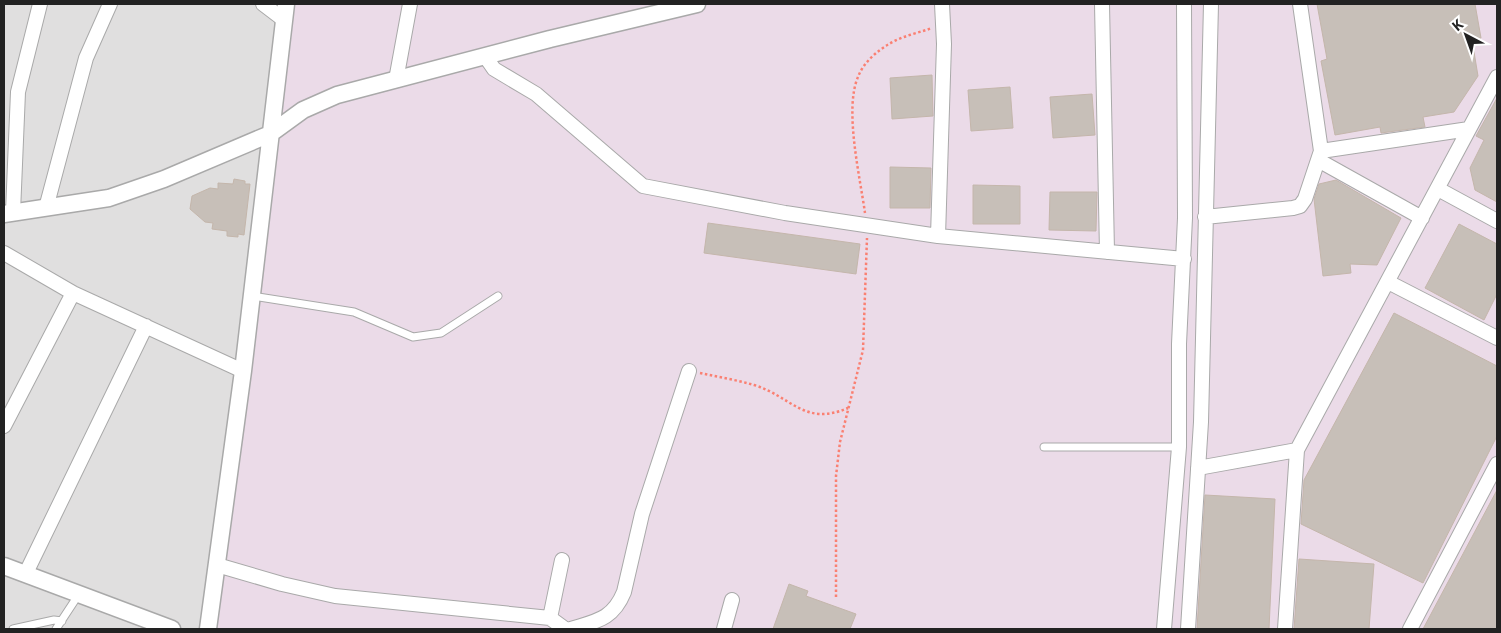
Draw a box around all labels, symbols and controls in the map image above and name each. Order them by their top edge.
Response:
north arrow [1441,10,1491,60]
text: K [1447,14,1467,35]

